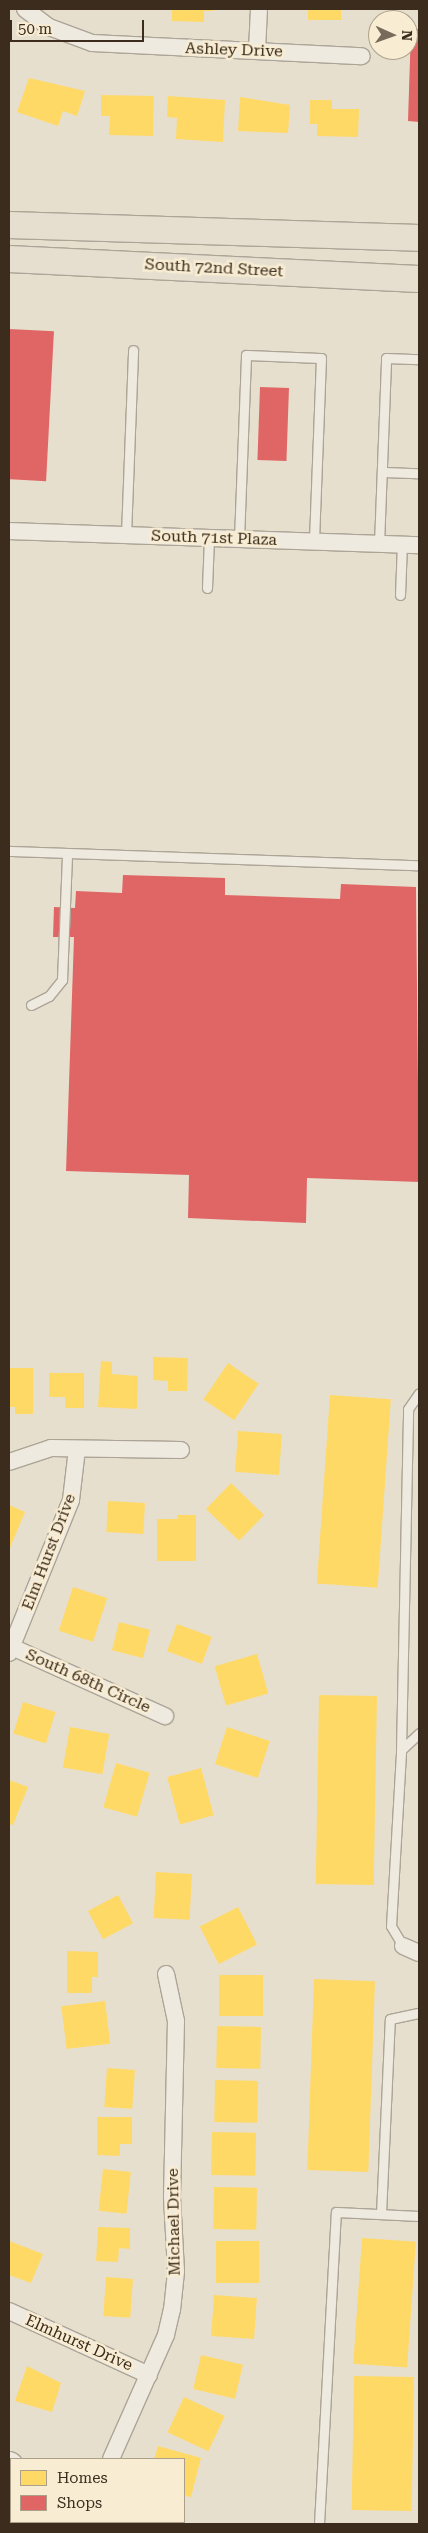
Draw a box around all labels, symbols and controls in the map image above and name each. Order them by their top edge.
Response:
scale bar [12,10,146,42]
north arrow [368,10,418,60]
text: 50 m [18,20,52,38]
text: N [399,30,415,41]
street label: Ashley Drive [185,39,283,61]
street label: South 72nd Street [144,255,284,281]
street label: South 71st Plaza [151,526,277,550]
street label: Elm Hurst Drive [18,1491,80,1613]
street label: South 68th Circle [23,1645,153,1717]
street label: Michael Drive [163,2168,185,2276]
street label: Elmhurst Drive [22,2311,136,2375]
legend [10,2458,185,2523]
text: Homes [57,2469,108,2487]
text: Shops [57,2494,102,2512]

